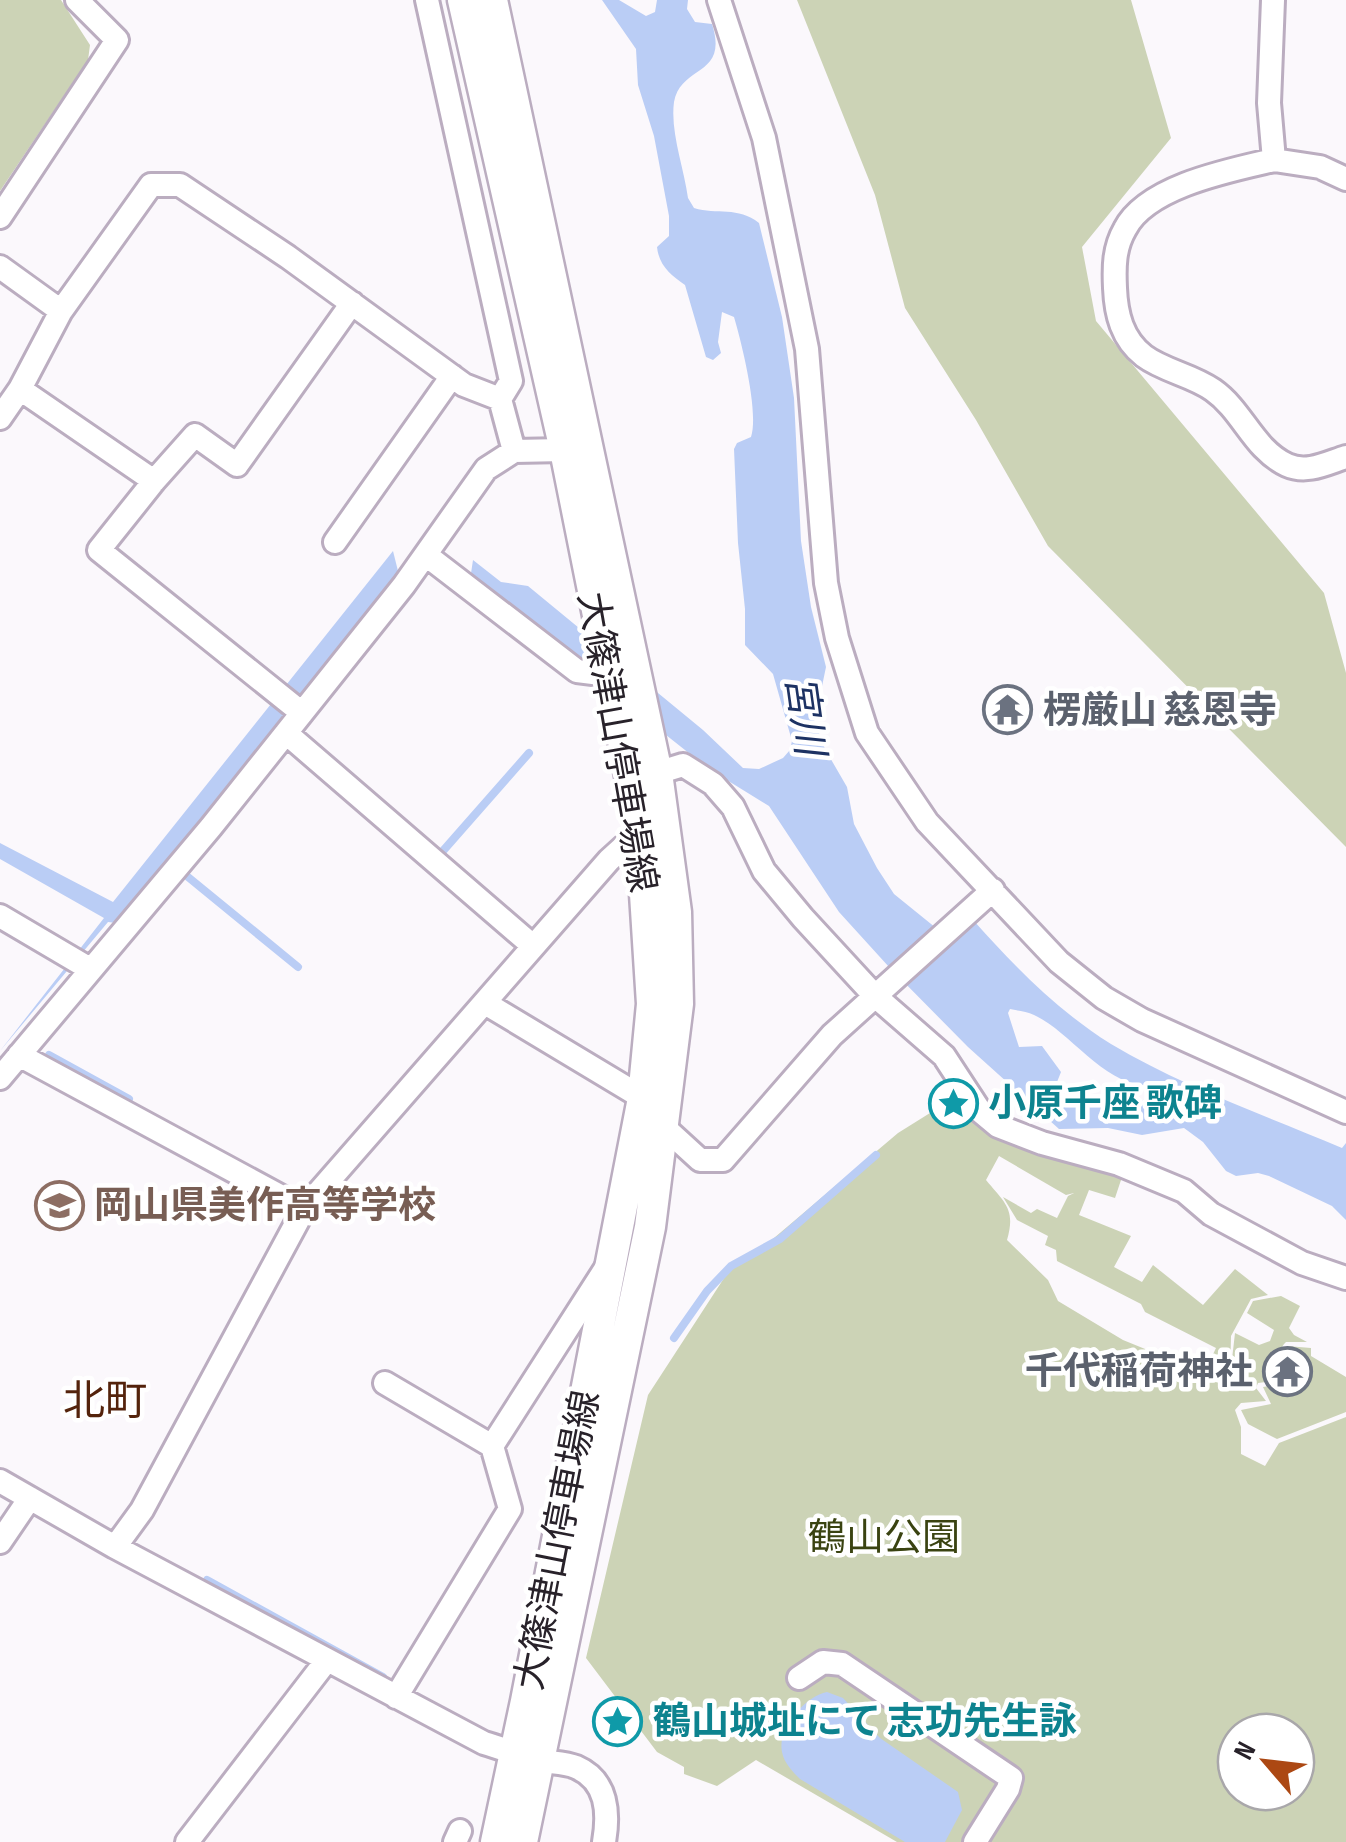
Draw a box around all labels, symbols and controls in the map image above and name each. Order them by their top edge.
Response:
street label: 大篠津山停車場線 [568,589,665,896]
water label: 宮川 [775,672,834,762]
temple icon: 楞厳山 慈恩寺 [982,684,1034,736]
place label: 楞厳山 慈恩寺 [1043,689,1277,734]
place icon: 小原千座 歌碑 [927,1077,979,1129]
place label: 小原千座 歌碑 [988,1082,1222,1127]
school or university icon: 岡山県美作高等学校 [33,1179,85,1231]
place label: 岡山県美作高等学校 [94,1184,436,1229]
temple icon: 千代稲荷神社 [1262,1345,1314,1397]
place label: 千代稲荷神社 [1025,1350,1253,1395]
district label: 北町 [63,1377,147,1428]
street label: 大篠津山停車場線 [507,1387,610,1694]
park label: 鶴山公園 [808,1516,960,1561]
place icon: 鶴山城址にて 志功先生詠 [592,1695,644,1747]
place label: 鶴山城址にて 志功先生詠 [653,1700,1077,1745]
north arrow [1216,1712,1316,1812]
text: N [1227,1737,1263,1765]

